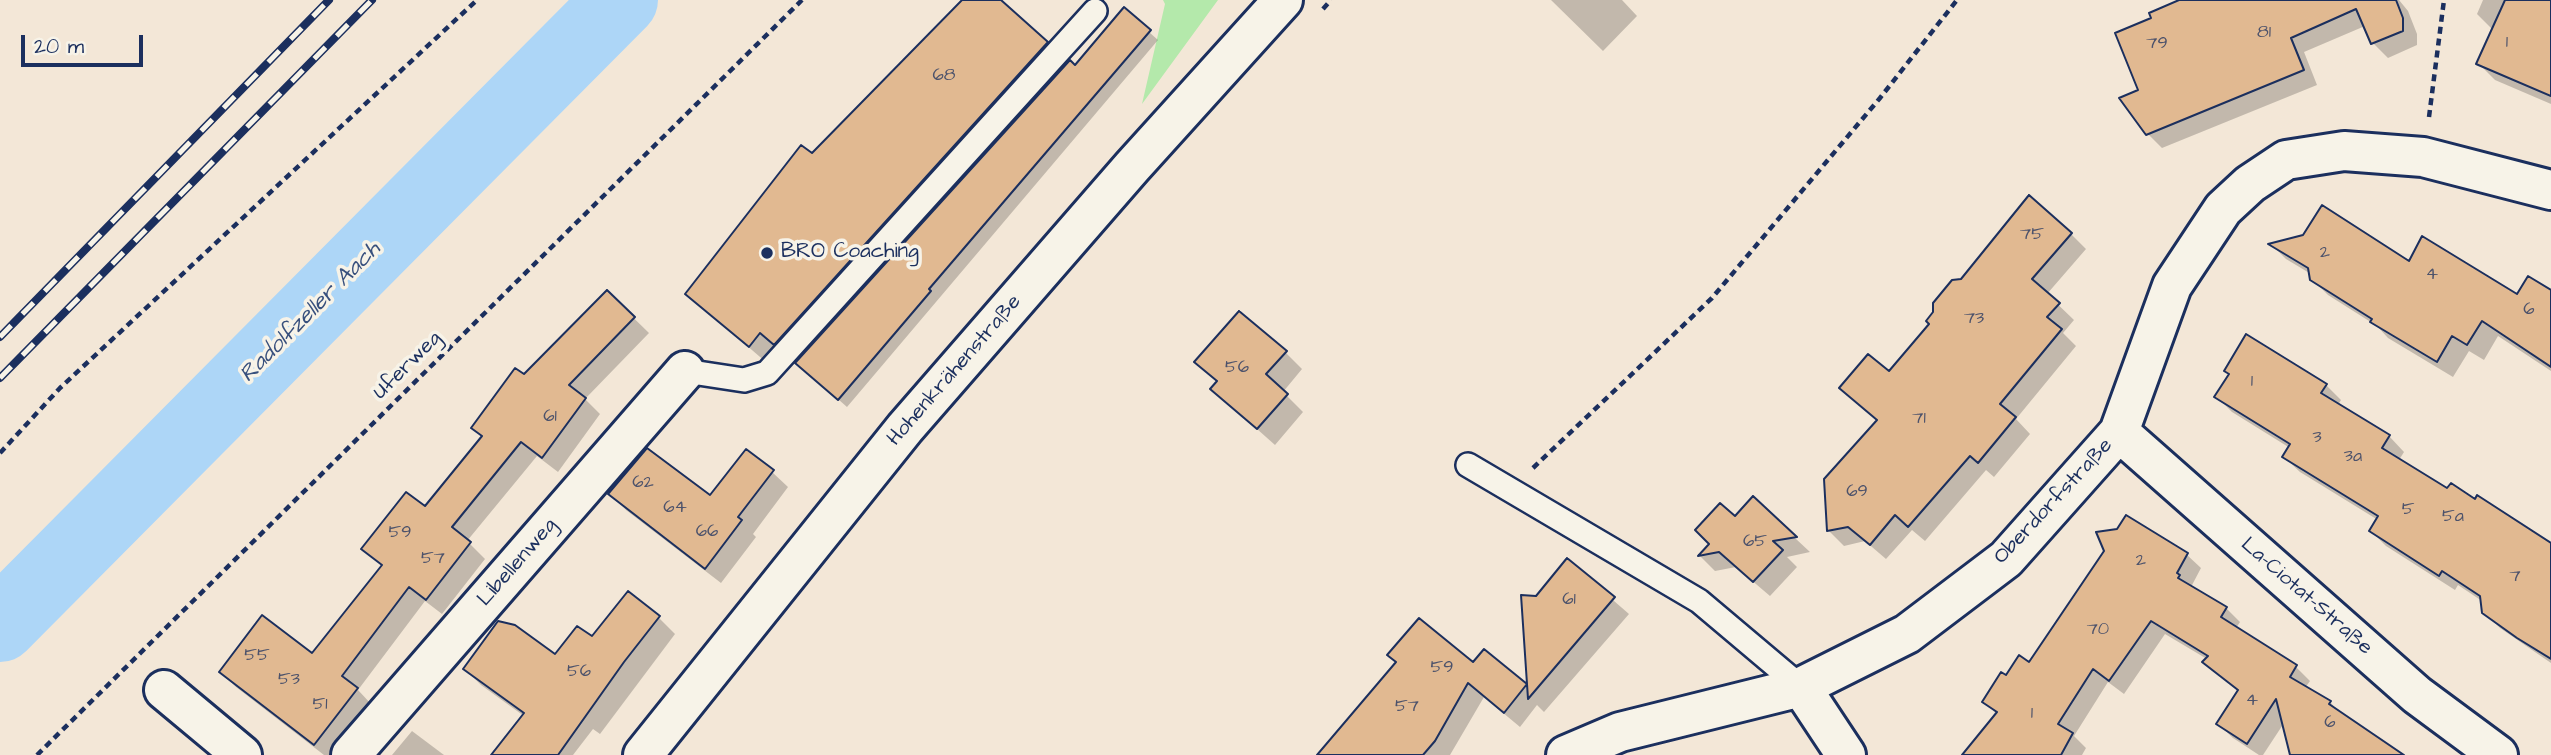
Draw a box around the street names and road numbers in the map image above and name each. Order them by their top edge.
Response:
street label: Hohenkrähenstraße [883,290,1027,452]
street label: Uferweg [369,327,447,405]
street label: Oberdorfstraße [1989,434,2119,570]
street label: Libellenweg [473,514,563,612]
street label: La-Ciotat-Straße [2235,533,2377,661]

